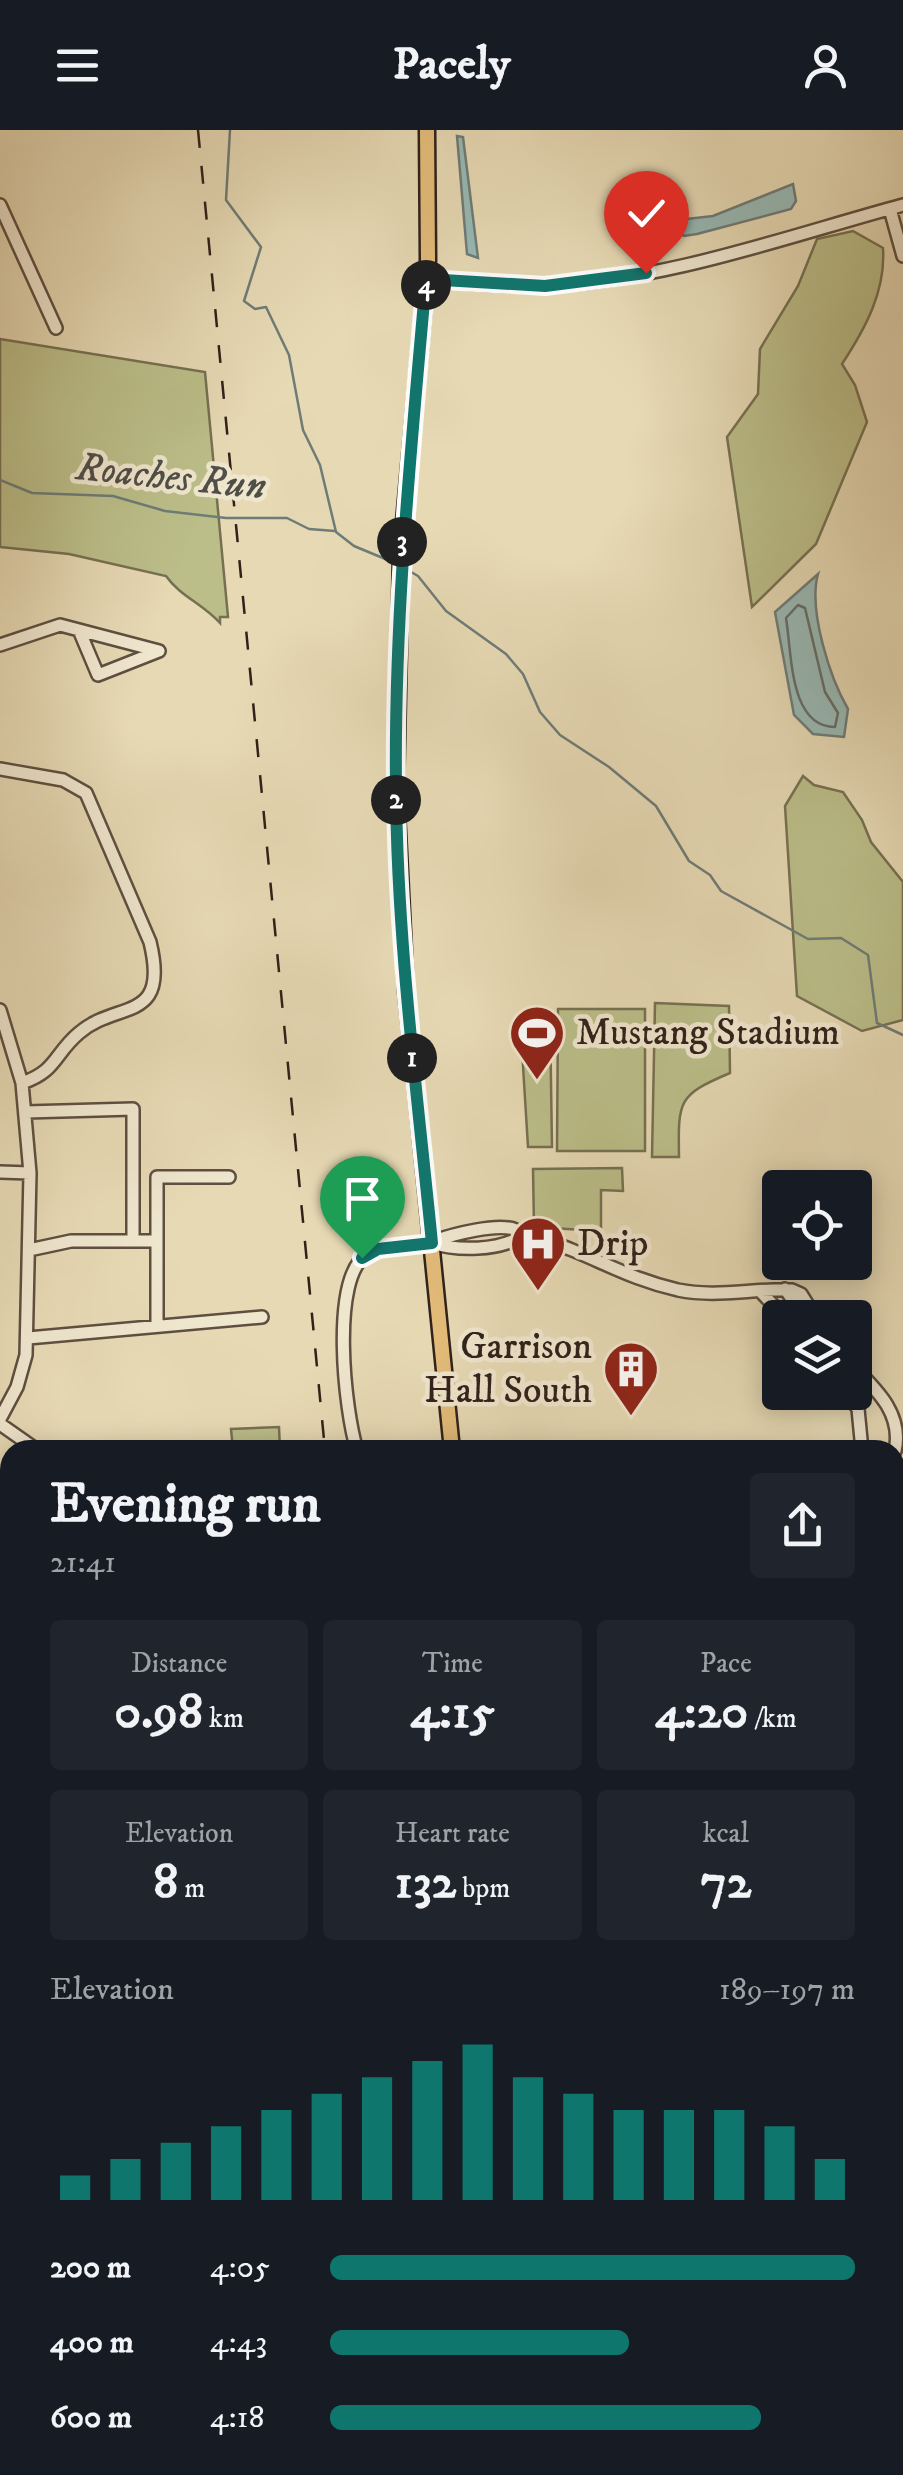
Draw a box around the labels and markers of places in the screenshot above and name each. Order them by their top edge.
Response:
pin [604,171,689,274]
pin: 4 [401,260,451,310]
pin: 3 [377,517,427,567]
pin: 2 [371,775,421,825]
sports icon: Mustang Stadium [507,1003,567,1082]
place label: Mustang Stadium [576,1009,840,1057]
pin: 1 [387,1033,437,1083]
pin [320,1156,405,1259]
hospital icon: Drip [508,1214,568,1293]
place label: Drip [577,1220,648,1268]
place label: Garrison Hall South [424,1323,592,1415]
building icon: Garrison Hall South [601,1339,661,1418]

